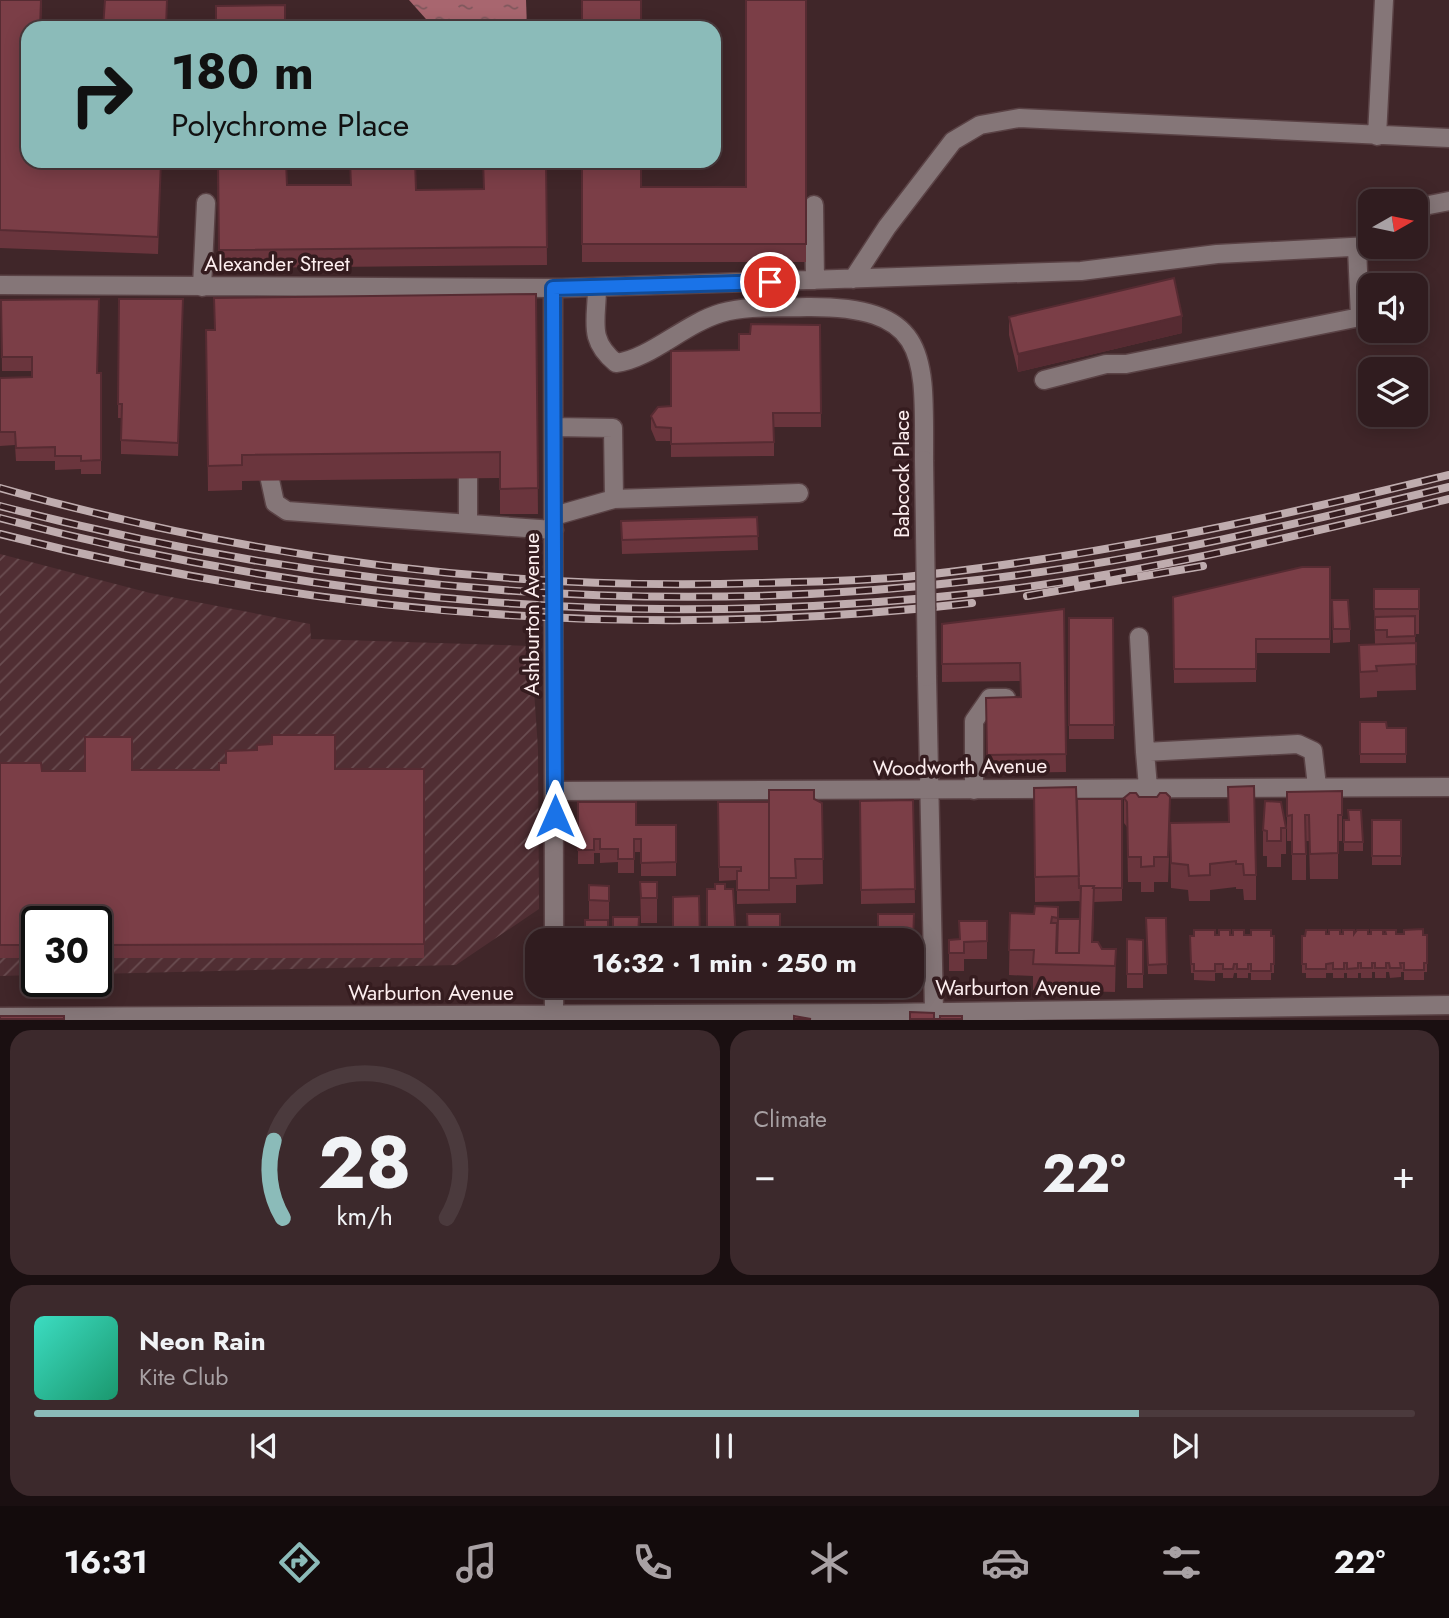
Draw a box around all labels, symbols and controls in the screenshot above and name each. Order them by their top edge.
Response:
text: 180 m [171,37,314,107]
icon: right [56,49,147,140]
text: Polychrome Place [171,102,409,148]
north arrow [1358,189,1428,259]
map controls [1358,189,1428,427]
street label: Alexander Street [204,249,350,279]
pin [740,252,800,312]
icon: arrive [751,263,789,301]
button: sound [1358,273,1428,343]
button: layers [1358,357,1428,427]
street label: Babcock Place [887,410,917,538]
street label: Ashburton Avenue [517,532,547,695]
street label: Woodworth Avenue [873,750,1048,784]
position arrow [518,779,592,853]
speed limit sign: 30 [21,906,112,997]
text: 16:32 · 1 min · 250 m [592,944,857,982]
street label: Warburton Avenue [935,973,1101,1003]
street label: Warburton Avenue [348,978,514,1008]
text: Climate [754,1102,827,1136]
text: 28 [318,1111,411,1216]
text: 22° [1042,1136,1126,1212]
text: − [754,1147,776,1202]
text: + [1392,1147,1415,1202]
text: km/h [336,1198,393,1234]
text: Neon Rain [139,1322,266,1360]
text: Kite Club [139,1360,228,1394]
icon: previous [245,1427,283,1465]
icon: pause [705,1427,743,1465]
icon: next [1166,1427,1204,1465]
icon: directions [275,1538,324,1587]
icon: music [452,1538,501,1587]
icon: phone [628,1538,677,1587]
icon: climate [805,1538,854,1587]
icon: car [981,1538,1030,1587]
icon: filters [1157,1538,1206,1587]
text: 16:31 [64,1539,148,1585]
text: 22° [1334,1539,1385,1585]

